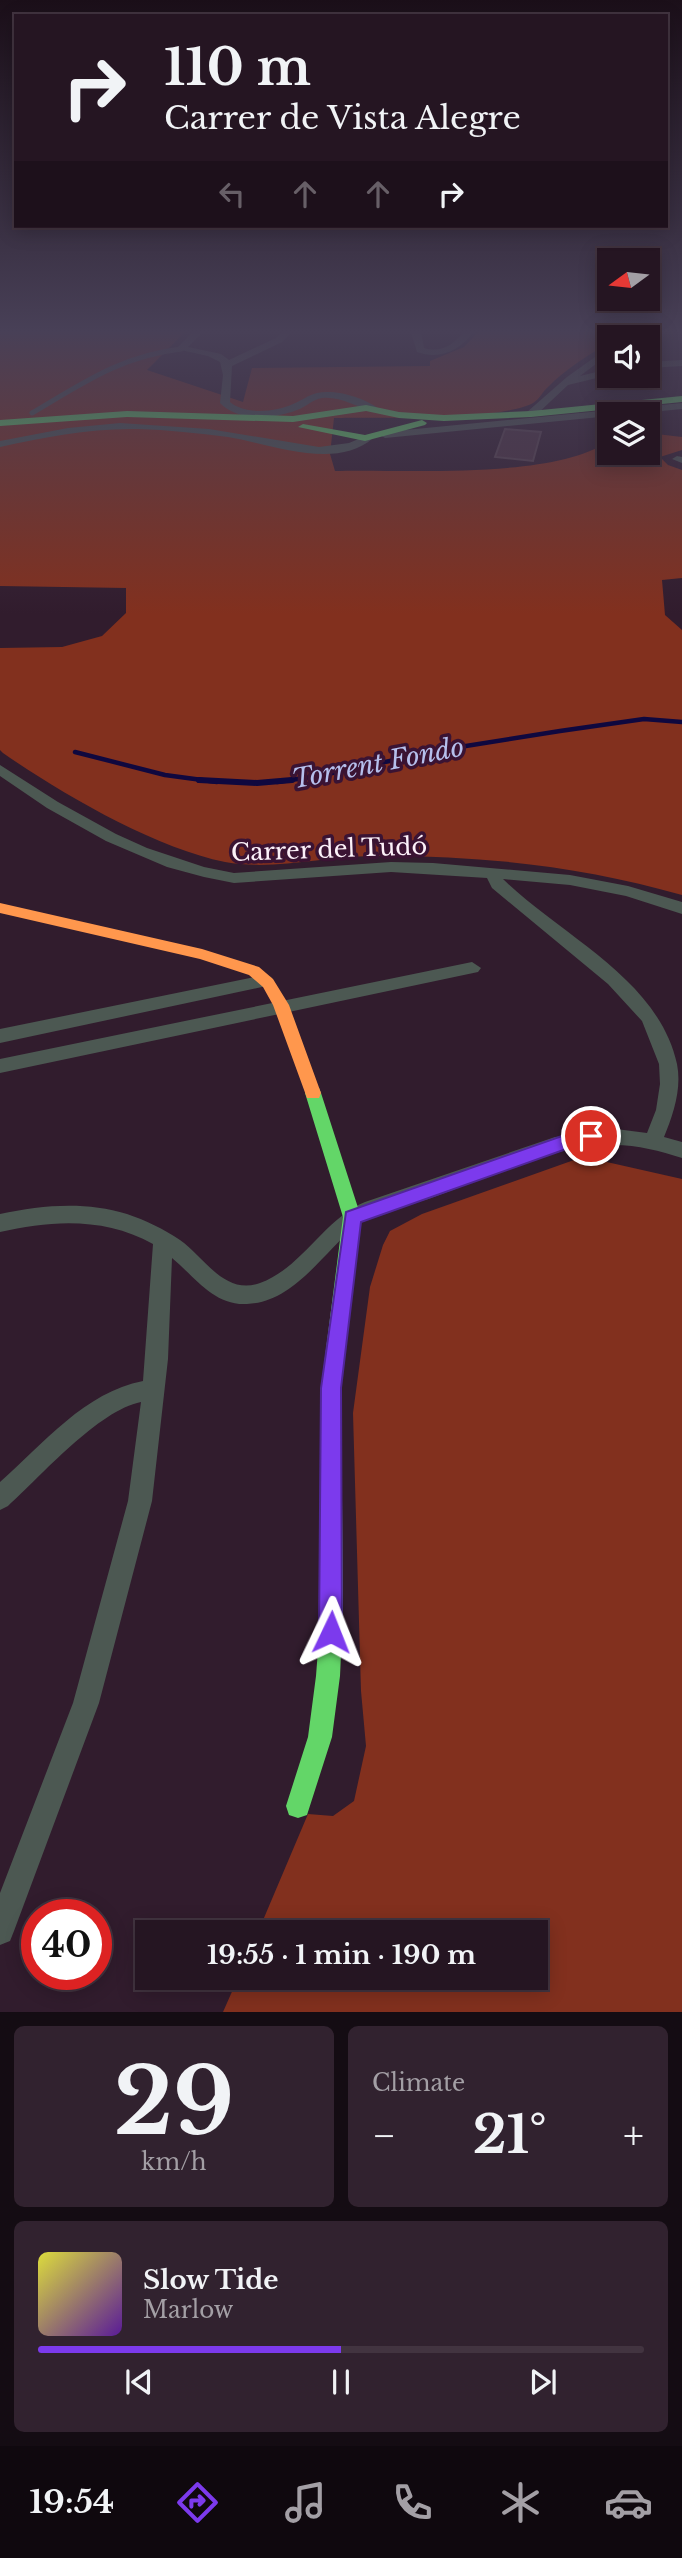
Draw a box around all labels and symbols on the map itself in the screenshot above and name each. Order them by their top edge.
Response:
north arrow [597,248,660,312]
water label: Torrent Fondo [289,731,467,795]
street label: Carrer del Tudó [230,831,428,867]
pin [561,1106,621,1166]
position arrow [294,1595,368,1669]
speed limit sign: 40 [21,1899,112,1990]

